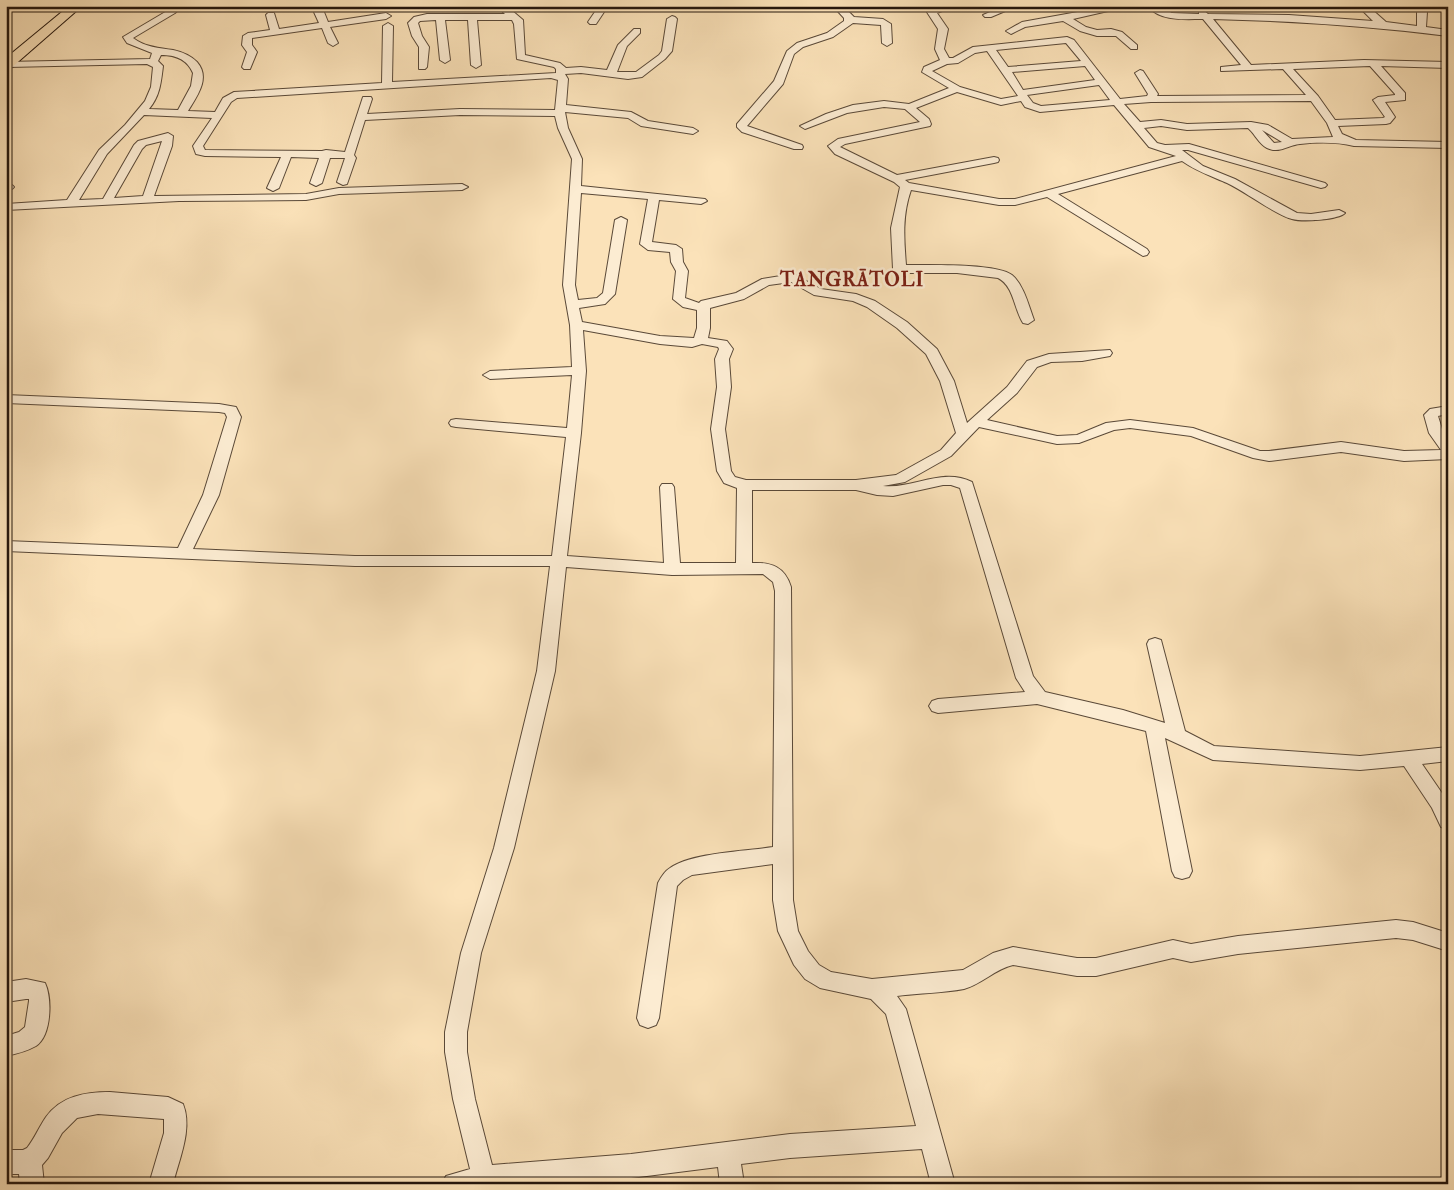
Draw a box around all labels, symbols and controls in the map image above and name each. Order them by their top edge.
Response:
district label: TANGRĀTOLI [779,268,924,292]

